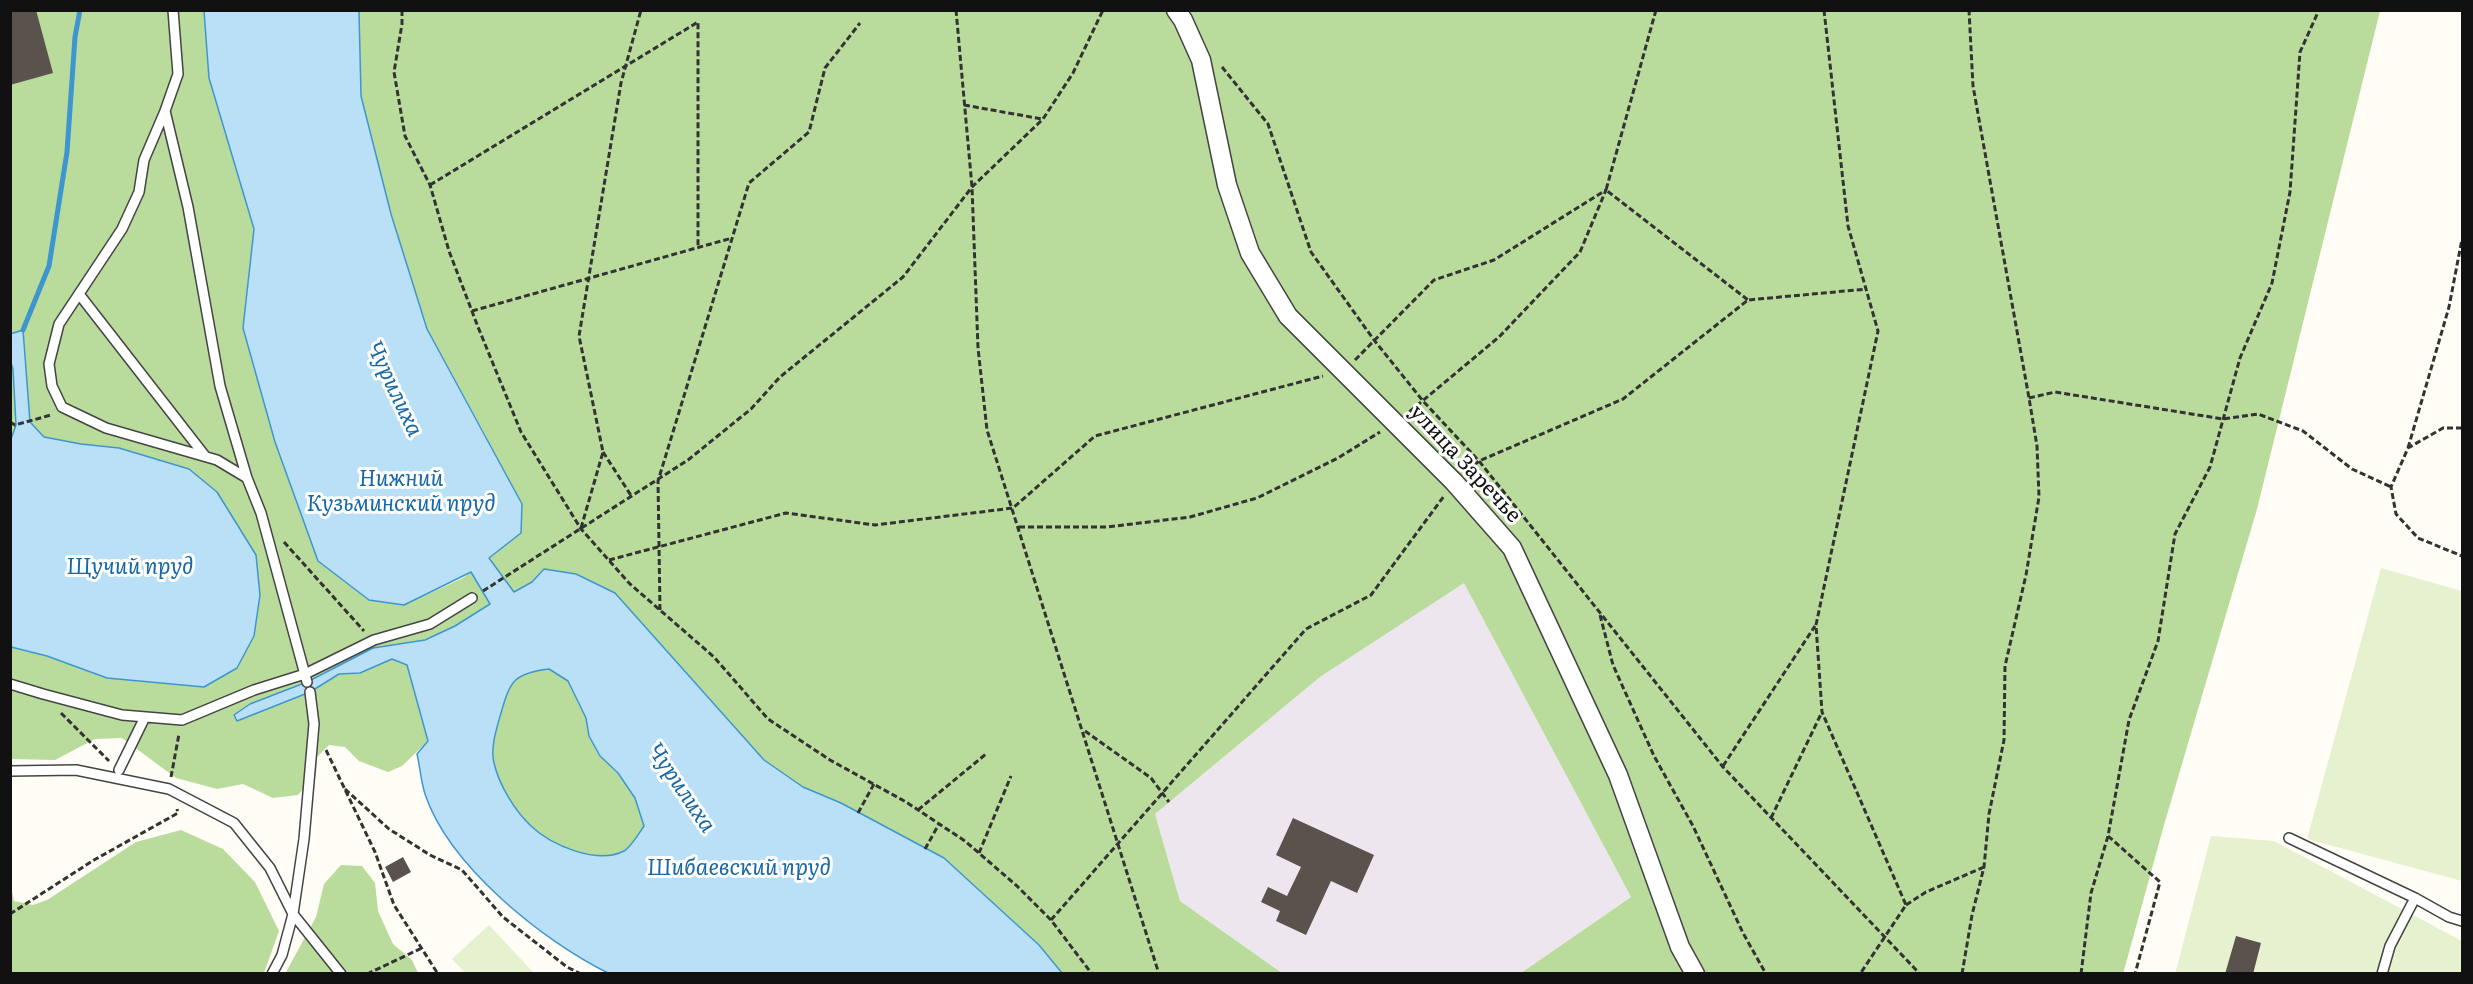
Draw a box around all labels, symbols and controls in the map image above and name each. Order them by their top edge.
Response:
water label: Чурилиха [360,337,428,441]
street label: улица Заречье [1404,400,1526,528]
water label: Нижний Кузьминский пруд [306,467,496,518]
water label: Щучий пруд [66,555,194,581]
water label: Чурилиха [642,738,720,838]
water label: Шибаевский пруд [647,856,831,882]

